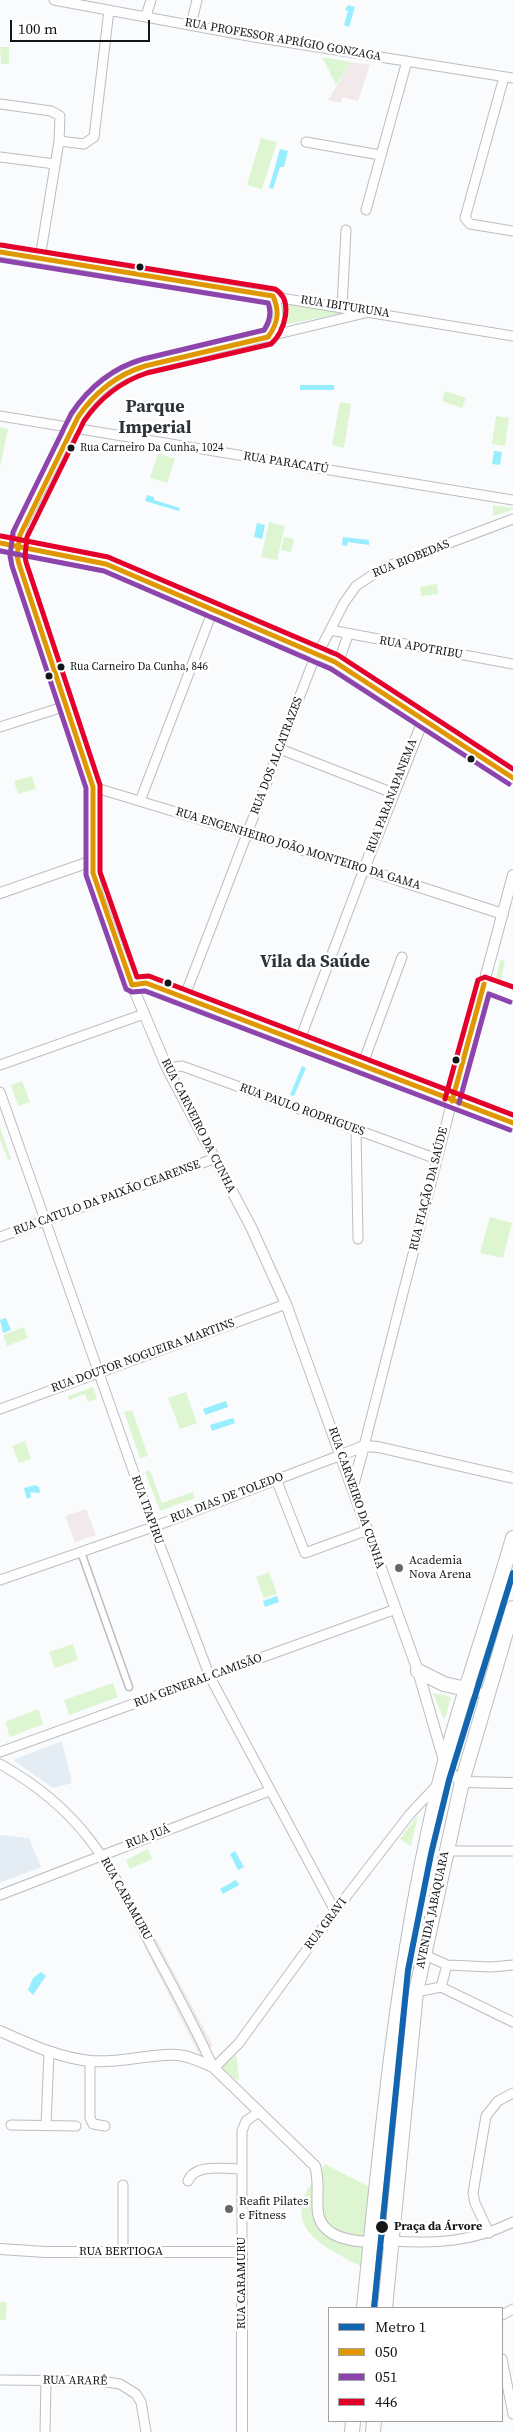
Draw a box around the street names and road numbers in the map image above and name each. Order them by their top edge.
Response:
street label: RUA PROFESSOR APRÍGIO GONZAGA [184,16,382,64]
street label: RUA IBITURUNA [299,293,391,321]
street label: RUA PARACATÚ [242,449,330,477]
street label: RUA BIOBEDAS [370,537,452,581]
street label: RUA APOTRIBU [378,634,464,662]
street label: RUA DOS ALCATRAZES [248,695,306,817]
street label: RUA PARANAPANEMA [364,737,420,855]
street label: RUA ENGENHEIRO JOÃO MONTEIRO DA GAMA [174,805,422,893]
street label: RUA CARNEIRO DA CUNHA [158,1056,238,1196]
street label: RUA PAULO RODRIGUES [238,1081,366,1139]
street label: RUA FIAÇÃO DA SAÚDE [407,1126,451,1252]
street label: RUA CATULO DA PAIXÃO CEARENSE [12,1157,202,1239]
street label: RUA DOUTOR NOGUEIRA MARTINS [49,1316,237,1396]
street label: RUA CARNEIRO DA CUNHA [325,1425,387,1571]
street label: RUA DIAS DE TOLEDO [168,1470,286,1526]
street label: RUA ITAPIRU [128,1474,166,1546]
street label: RUA GENERAL CAMISÃO [132,1651,264,1711]
street label: RUA JUÁ [124,1822,172,1852]
street label: AVENIDA JABAQUARA [413,1850,453,1970]
street label: RUA CARAMURU [97,1855,155,1943]
street label: RUA GRAVI [302,1895,350,1953]
street label: RUA CARAMURU [235,2237,249,2329]
street label: RUA BERTIOGA [79,2245,163,2259]
street label: RUA ARARÊ [43,2373,107,2389]

